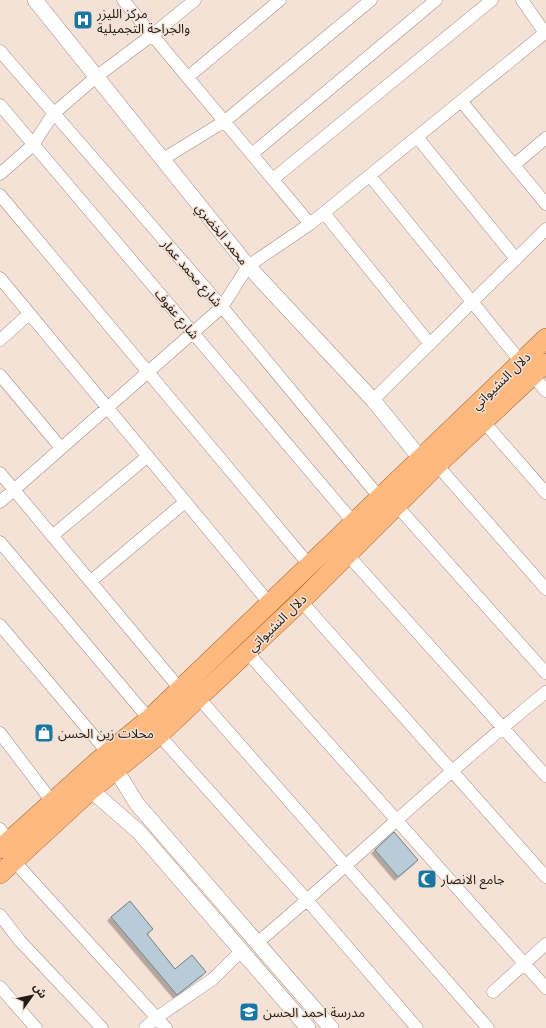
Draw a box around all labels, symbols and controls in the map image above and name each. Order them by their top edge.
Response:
place label: مركز الليزر والجراحة التجميلية [96,4,190,38]
hospital icon: مركز الليزر والجراحة التجميلية [72,9,94,31]
street label: محمد الخضري [190,199,253,270]
street label: شارع محمد عمار [156,234,227,312]
street label: شارع عفوف [149,285,204,344]
street label: دلال النشيواتي [467,348,536,415]
street label: دلال النشيواتي [243,590,312,657]
shop icon: محلات زين الحسن [33,722,55,744]
place label: محلات زين الحسن [58,724,154,743]
mosque icon: جامع الانصار [416,868,438,890]
place label: جامع الانصار [440,870,505,890]
north arrow [12,976,52,1016]
text: ش [30,980,51,1001]
school or university icon: مدرسة احمد الحسن [238,1001,260,1023]
place label: مدرسة احمد الحسن [263,1003,365,1022]

